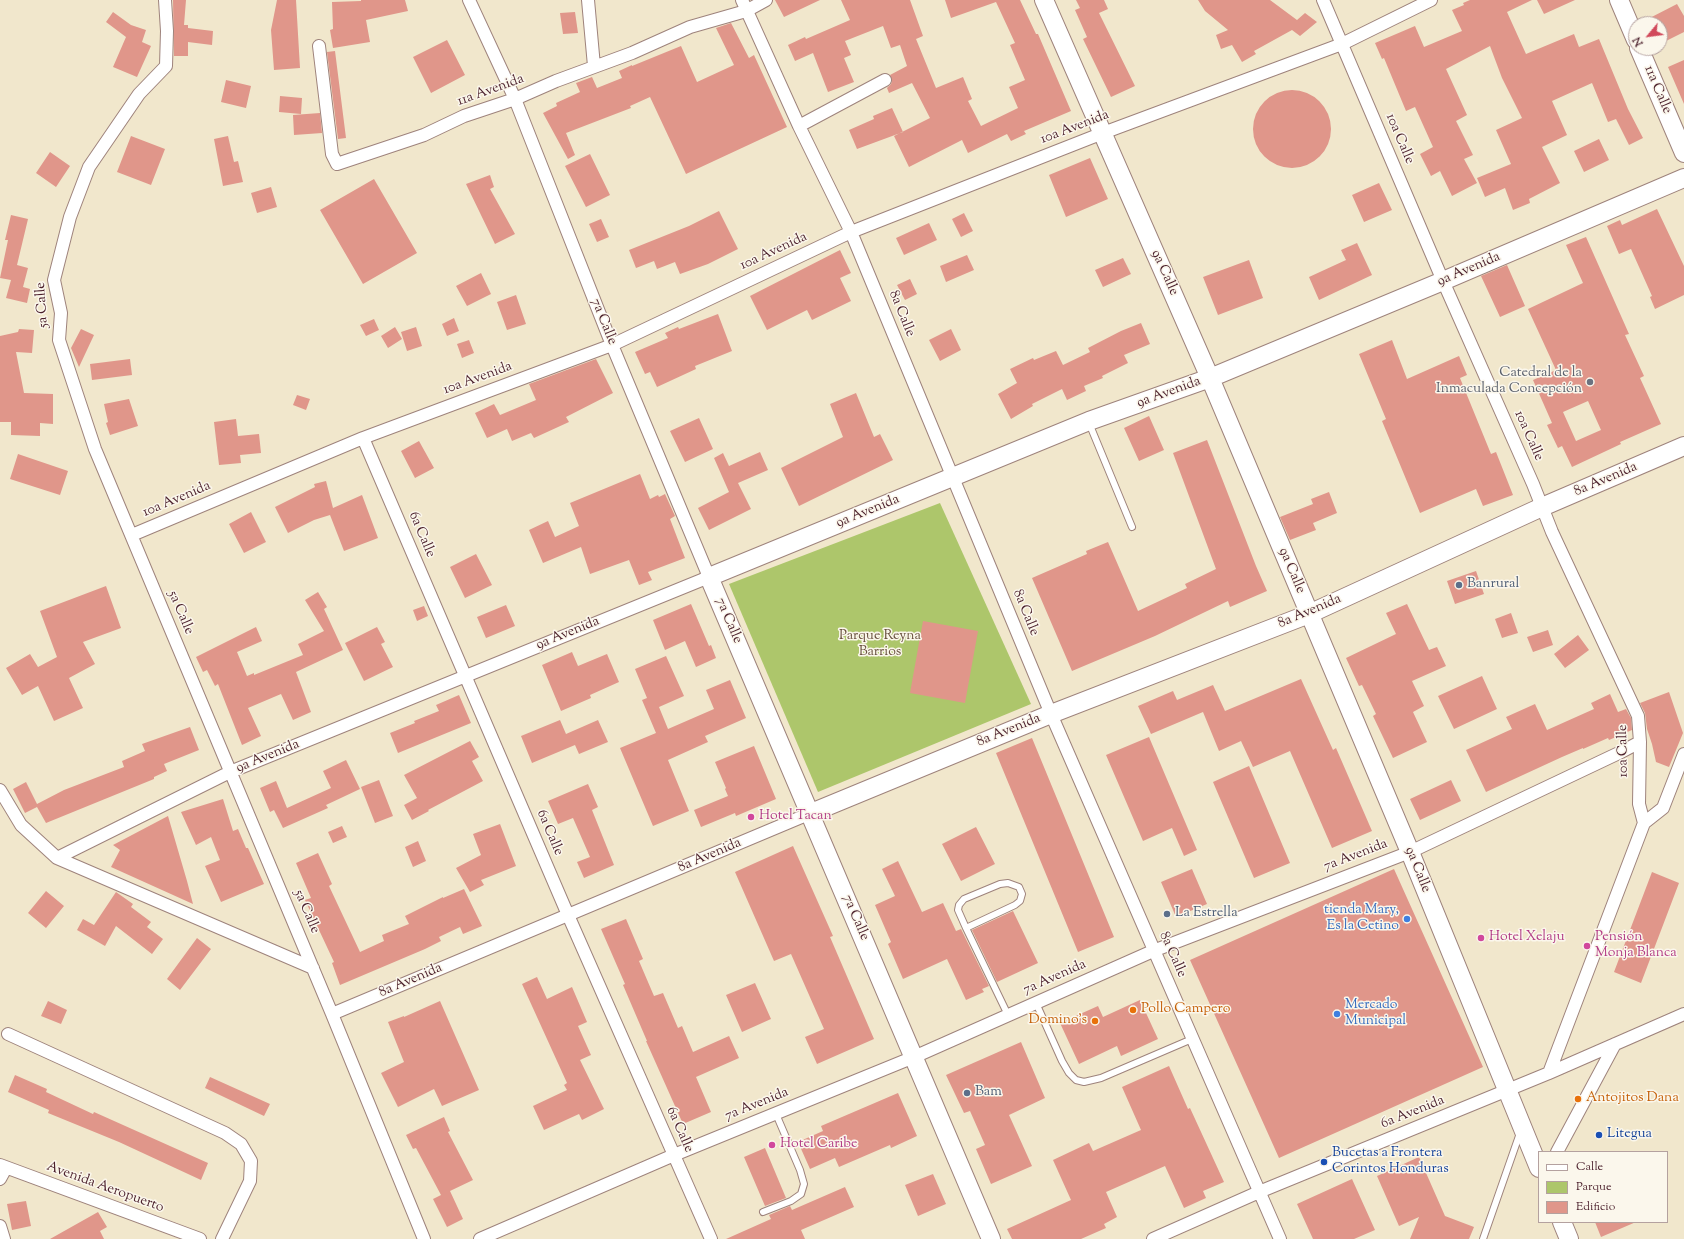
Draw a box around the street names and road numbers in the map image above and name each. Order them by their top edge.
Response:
street label: 11a Calle [1639,63,1675,117]
street label: 11a Avenida [455,71,527,111]
street label: 10a Avenida [1038,107,1112,149]
street label: 10a Calle [1381,111,1417,167]
street label: 10a Avenida [738,229,810,275]
street label: 9a Calle [1147,248,1181,298]
street label: 9a Avenida [1435,249,1503,291]
street label: 5a Calle [33,281,53,329]
street label: 8a Calle [884,289,918,339]
street label: 7a Calle [586,297,620,347]
street label: 10a Avenida [441,359,515,399]
street label: 9a Avenida [1135,374,1203,412]
street label: 10a Calle [1510,408,1546,464]
street label: 8a Avenida [1572,459,1640,501]
street label: 10a Avenida [141,478,213,522]
street label: 9a Avenida [834,492,902,532]
street label: 6a Calle [404,510,438,560]
street label: 9a Calle [1274,546,1308,596]
street label: 8a Calle [1008,588,1042,638]
street label: 5a Calle [163,589,197,637]
street label: 8a Avenida [1276,591,1344,633]
street label: 7a Calle [711,596,745,646]
street label: 9a Avenida [534,614,602,654]
street label: 8a Avenida [975,711,1043,751]
street label: 10a Calle [1615,724,1633,778]
street label: 9a Avenida [234,737,302,777]
street label: 6a Calle [532,808,566,858]
street label: 8a Avenida [676,835,744,877]
street label: 7a Avenida [1322,836,1390,876]
street label: 9a Calle [1400,845,1434,895]
street label: 5a Calle [289,888,323,936]
street label: 7a Calle [838,893,872,943]
street label: 8a Calle [1155,930,1189,980]
street label: 7a Avenida [1021,957,1089,999]
street label: 8a Avenida [377,960,445,1002]
street label: 7a Avenida [723,1085,791,1125]
street label: 6a Avenida [1379,1093,1447,1133]
street label: 6a Calle [662,1105,696,1155]
street label: Avenida Aeropuerto [44,1159,166,1217]

